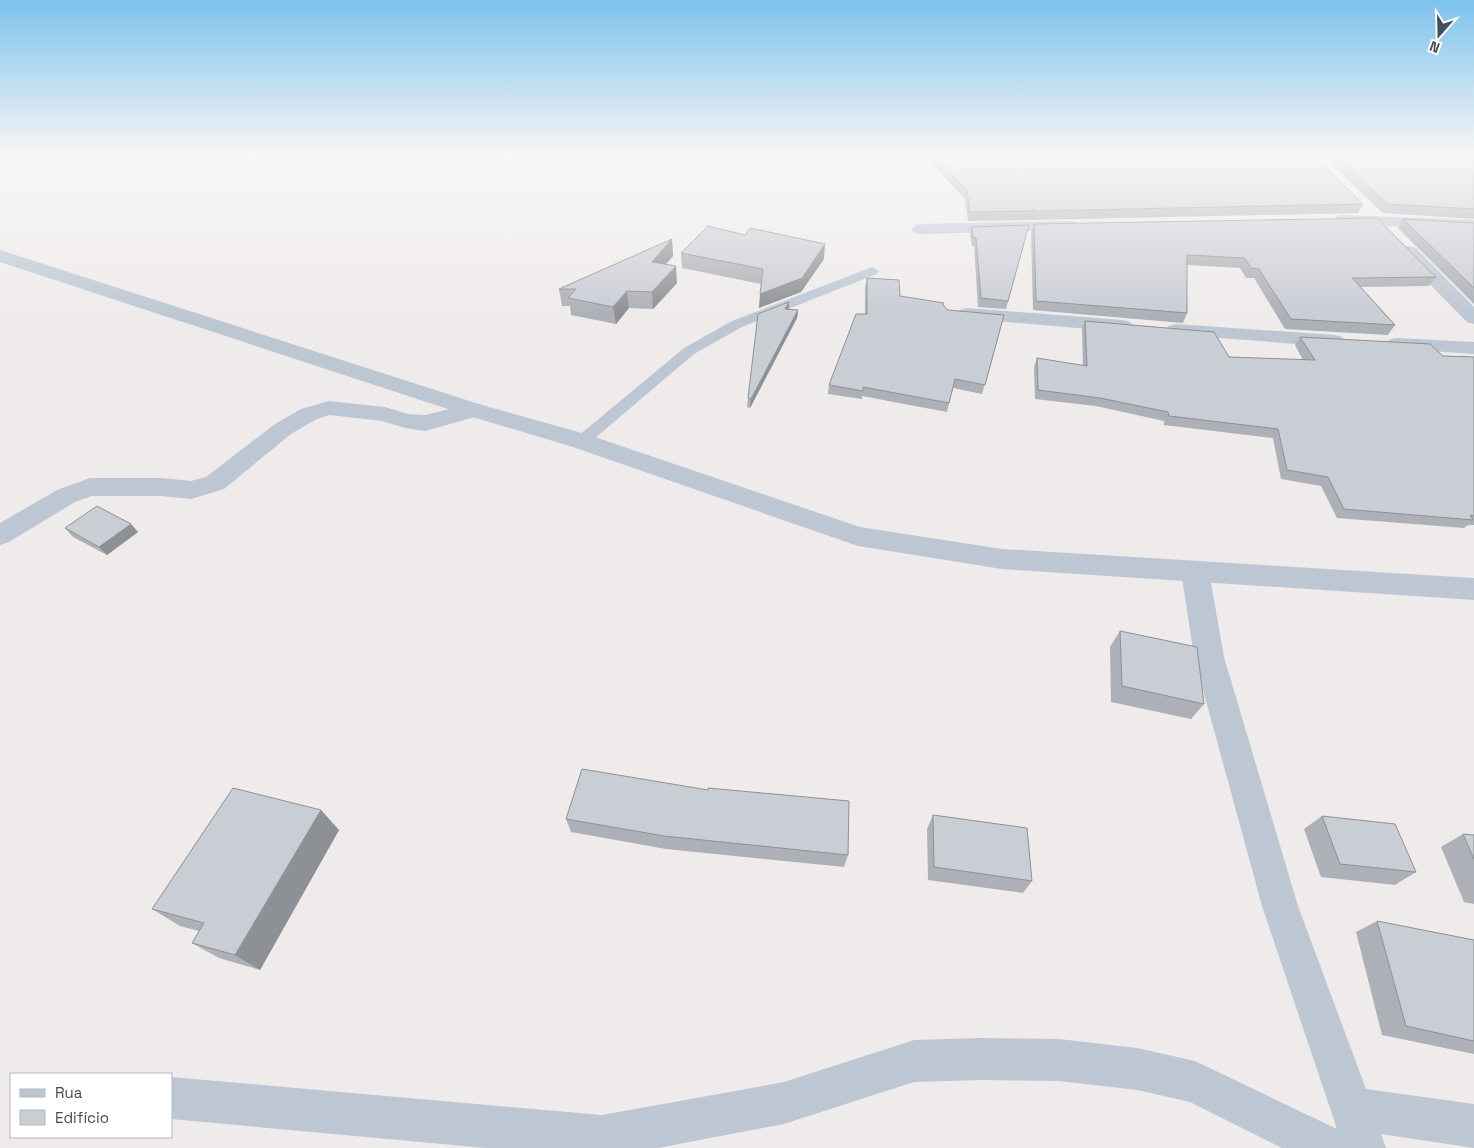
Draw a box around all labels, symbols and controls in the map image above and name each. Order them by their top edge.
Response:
north arrow [1414,10,1464,60]
text: N [1427,37,1442,57]
legend [10,1073,172,1138]
text: Rua [55,1083,83,1102]
text: Edifício [55,1108,109,1127]

